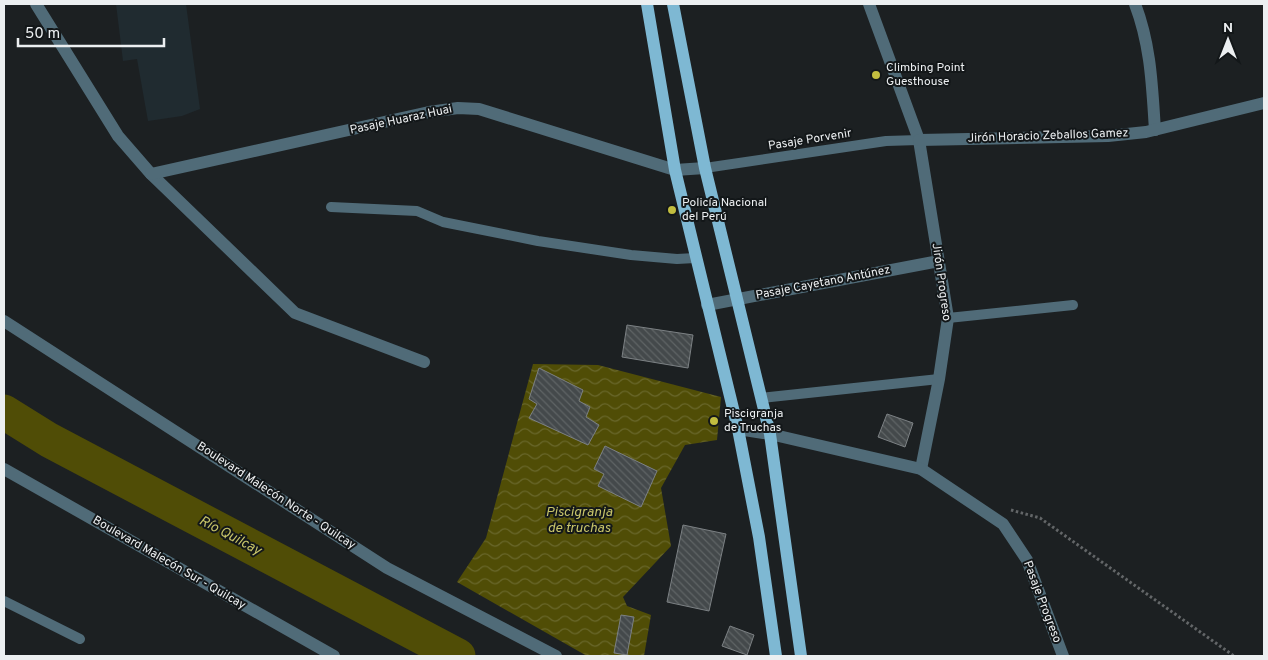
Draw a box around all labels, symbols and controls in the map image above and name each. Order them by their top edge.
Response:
scale bar [18,15,164,47]
north arrow [1203,15,1253,65]
text: N [1223,20,1233,37]
text: 50 m [25,25,60,44]
place label: Climbing Point Guesthouse [886,60,965,90]
marker: Climbing Point Guesthouse [870,69,882,81]
street label: Pasaje Huaraz Huai [348,101,454,139]
street label: Pasaje Porvenir [767,125,853,154]
street label: Jirón Horacio Zeballos Gamez [967,125,1129,147]
place label: Policía Nacional del Perú [682,195,767,225]
marker: Policía Nacional del Perú [666,204,678,216]
street label: Jirón Progreso [928,242,954,322]
street label: Pasaje Cayetano Antúnez [754,262,892,304]
place label: Piscigranja de Truchas [724,406,783,436]
marker: Piscigranja de Truchas [708,415,720,427]
street label: Boulevard Malecón Norte - Quilcay [193,439,359,553]
water label: Piscigranja de truchas [546,504,613,537]
street label: Boulevard Malecón Sur - Quilcay [90,513,248,613]
water label: Río Quilcay [196,513,265,560]
street label: Pasaje Progreso [1019,559,1065,646]

